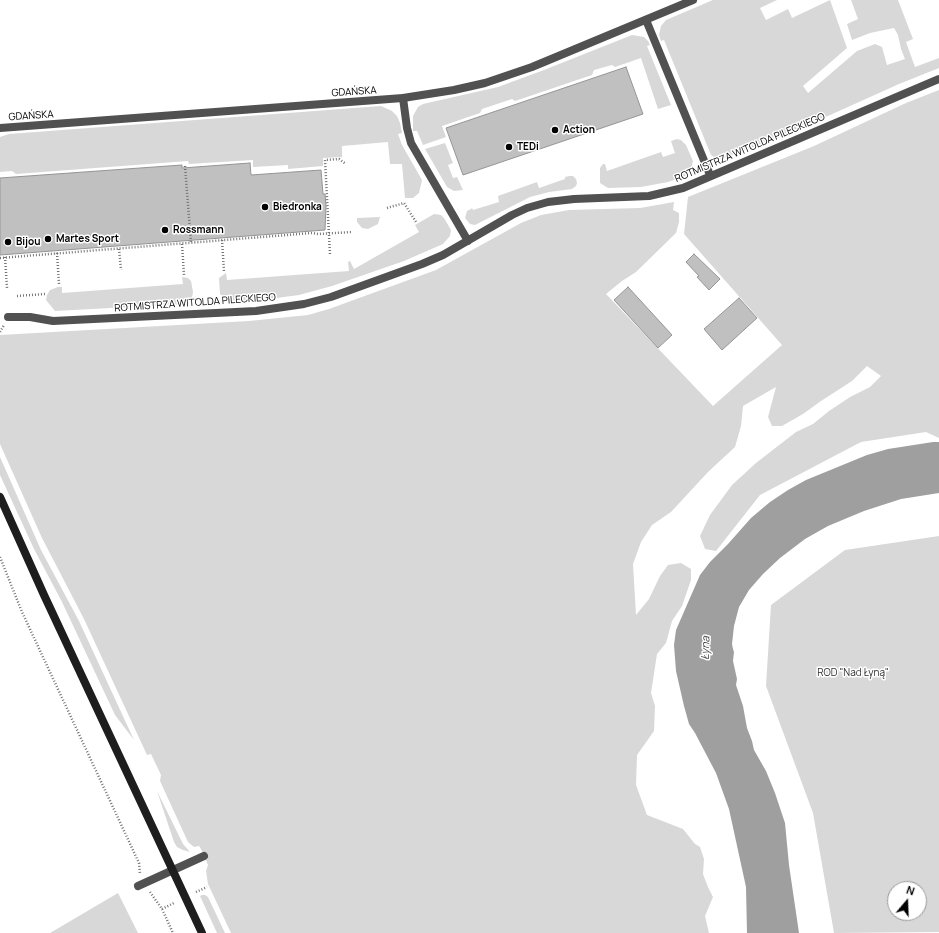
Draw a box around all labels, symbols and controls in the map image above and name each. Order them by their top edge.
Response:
street label: GDAŃSKA [331,84,377,100]
street label: GDAŃSKA [8,108,54,124]
street label: ROTMISTRZA WITOLDA PILECKIEGO [673,111,827,185]
place label: Action [563,124,595,136]
marker: Action [550,125,560,135]
place label: TEDi [517,141,539,153]
marker: TEDi [504,142,514,152]
place label: Biedronka [273,201,322,213]
marker: Biedronka [260,202,270,212]
place label: Rossmann [173,224,224,236]
marker: Rossmann [160,225,170,235]
place label: Martes Sport [56,233,119,245]
marker: Martes Sport [43,234,53,244]
place label: Bijou [16,236,40,248]
marker: Bijou [3,237,13,247]
street label: ROTMISTRZA WITOLDA PILECKIEGO [114,291,276,315]
water label: Łyna [699,636,713,660]
park label: ROD "Nad Łyną" [817,667,889,679]
north arrow [887,881,927,921]
text: N [905,882,917,899]

